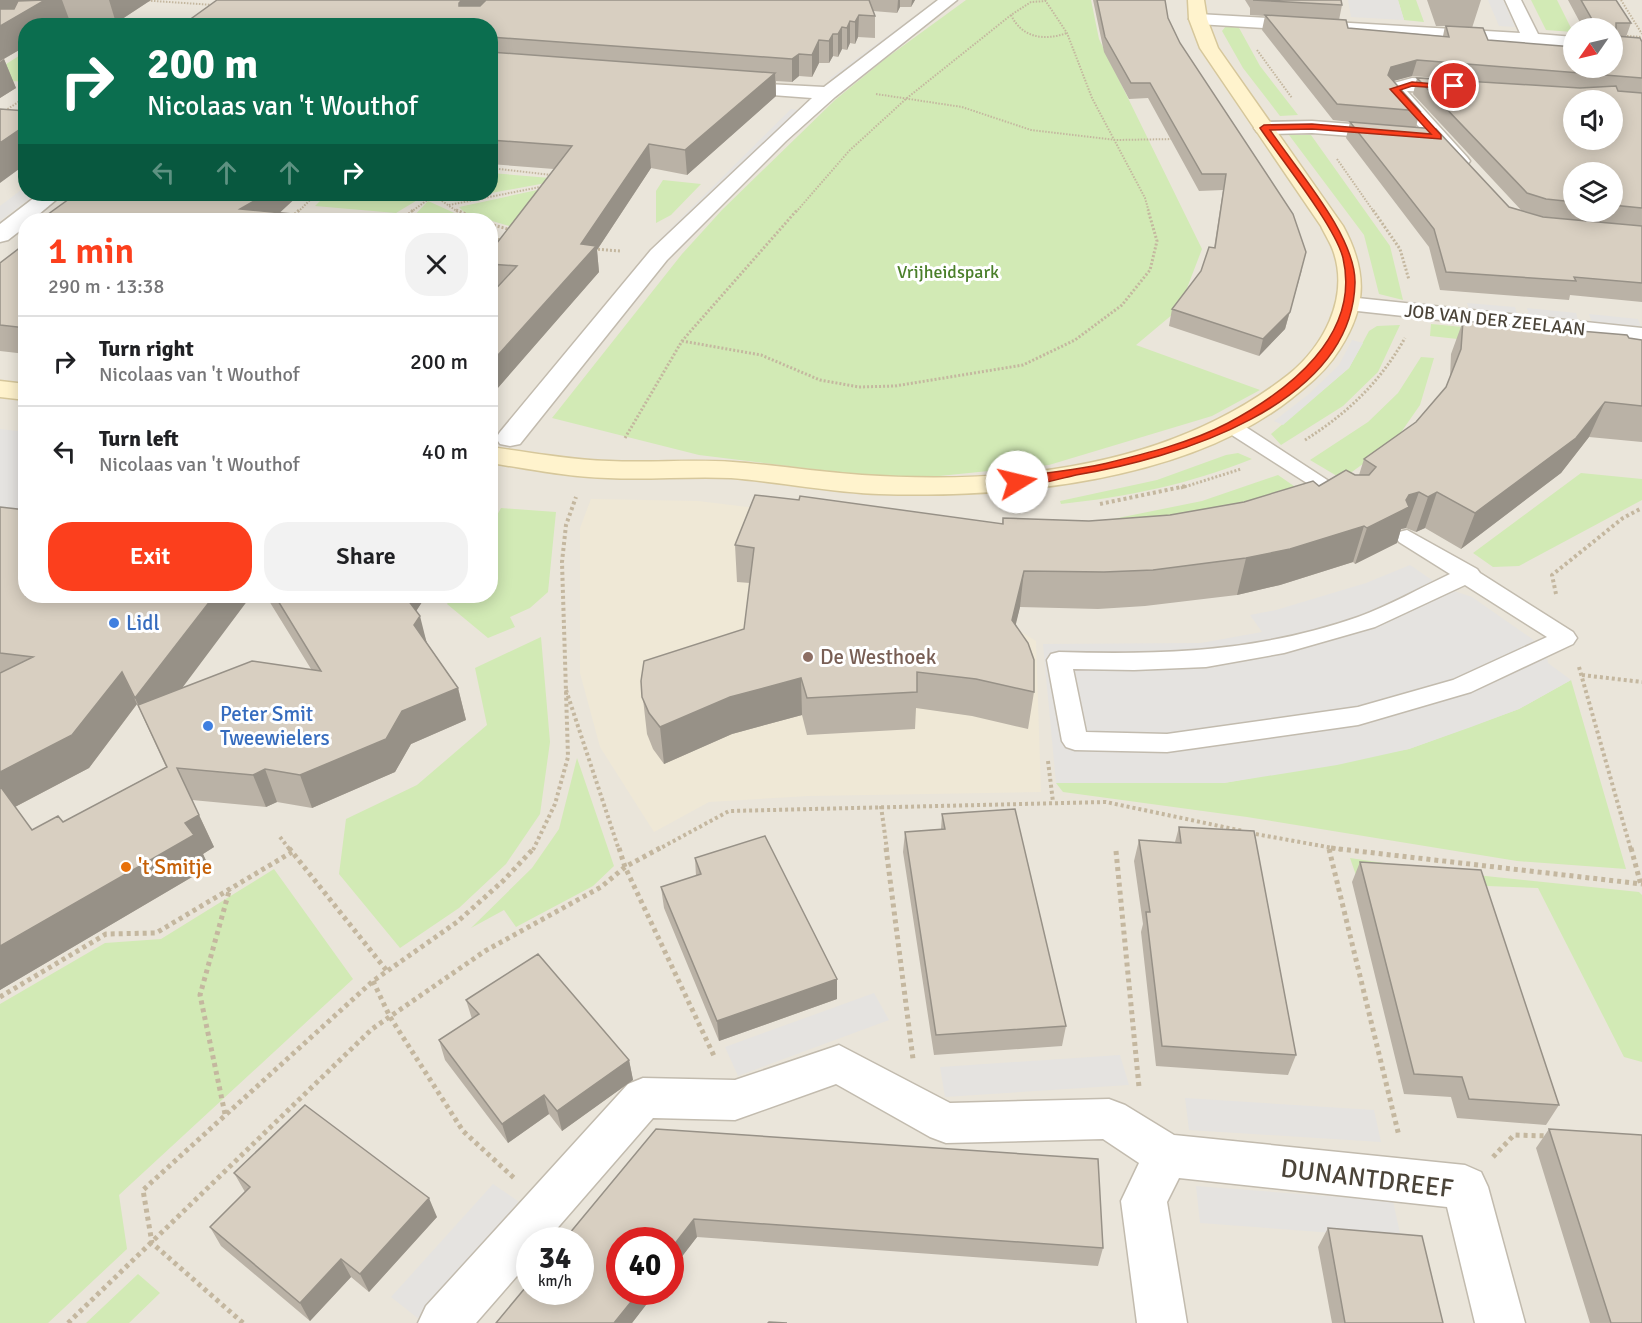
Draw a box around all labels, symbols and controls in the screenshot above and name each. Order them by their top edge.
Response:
north arrow [1563,18,1623,78]
map controls [1563,18,1623,222]
text: 200 m [147,39,258,90]
icon: right [48,42,126,120]
pin [1428,60,1479,111]
icon: arrive [1437,69,1470,102]
text: Nicolaas van 't Wouthof [147,90,418,123]
button: sound [1563,90,1623,150]
icon: left [147,156,180,189]
icon: ahead [210,156,243,189]
icon: ahead [273,156,306,189]
icon: right [336,156,369,189]
button: layers [1563,162,1623,222]
text: 1 min [48,229,134,274]
button: close [405,233,468,296]
park label: Vrijheidspark [897,261,999,283]
text: 290 m · 13:38 [48,274,164,299]
street label: JOB VAN DER ZEELAAN [1403,300,1587,340]
text: Turn right [99,335,194,362]
icon: right [48,345,81,378]
text: 200 m [410,348,468,375]
text: Nicolaas van 't Wouthof [99,362,300,387]
text: Turn left [99,425,179,452]
icon: left [48,435,81,468]
text: 40 m [422,438,468,465]
position arrow [985,450,1049,514]
text: Nicolaas van 't Wouthof [99,452,300,477]
button: Exit [48,522,252,591]
button: Share [264,522,468,591]
place label: Lidl [126,610,160,636]
marker: Lidl [107,616,121,630]
place label: De Westhoek [820,644,937,670]
marker: De Westhoek [801,650,815,664]
place label: Peter Smit Tweewielers [220,701,330,751]
marker: Peter Smit Tweewielers [201,719,215,733]
place label: 't Smitje [138,854,212,880]
marker: 't Smitje [119,860,133,874]
street label: DUNANTDREEF [1279,1153,1455,1205]
speed limit sign: 40 [606,1227,684,1305]
text: 34 [539,1240,571,1277]
text: km/h [538,1272,572,1290]

